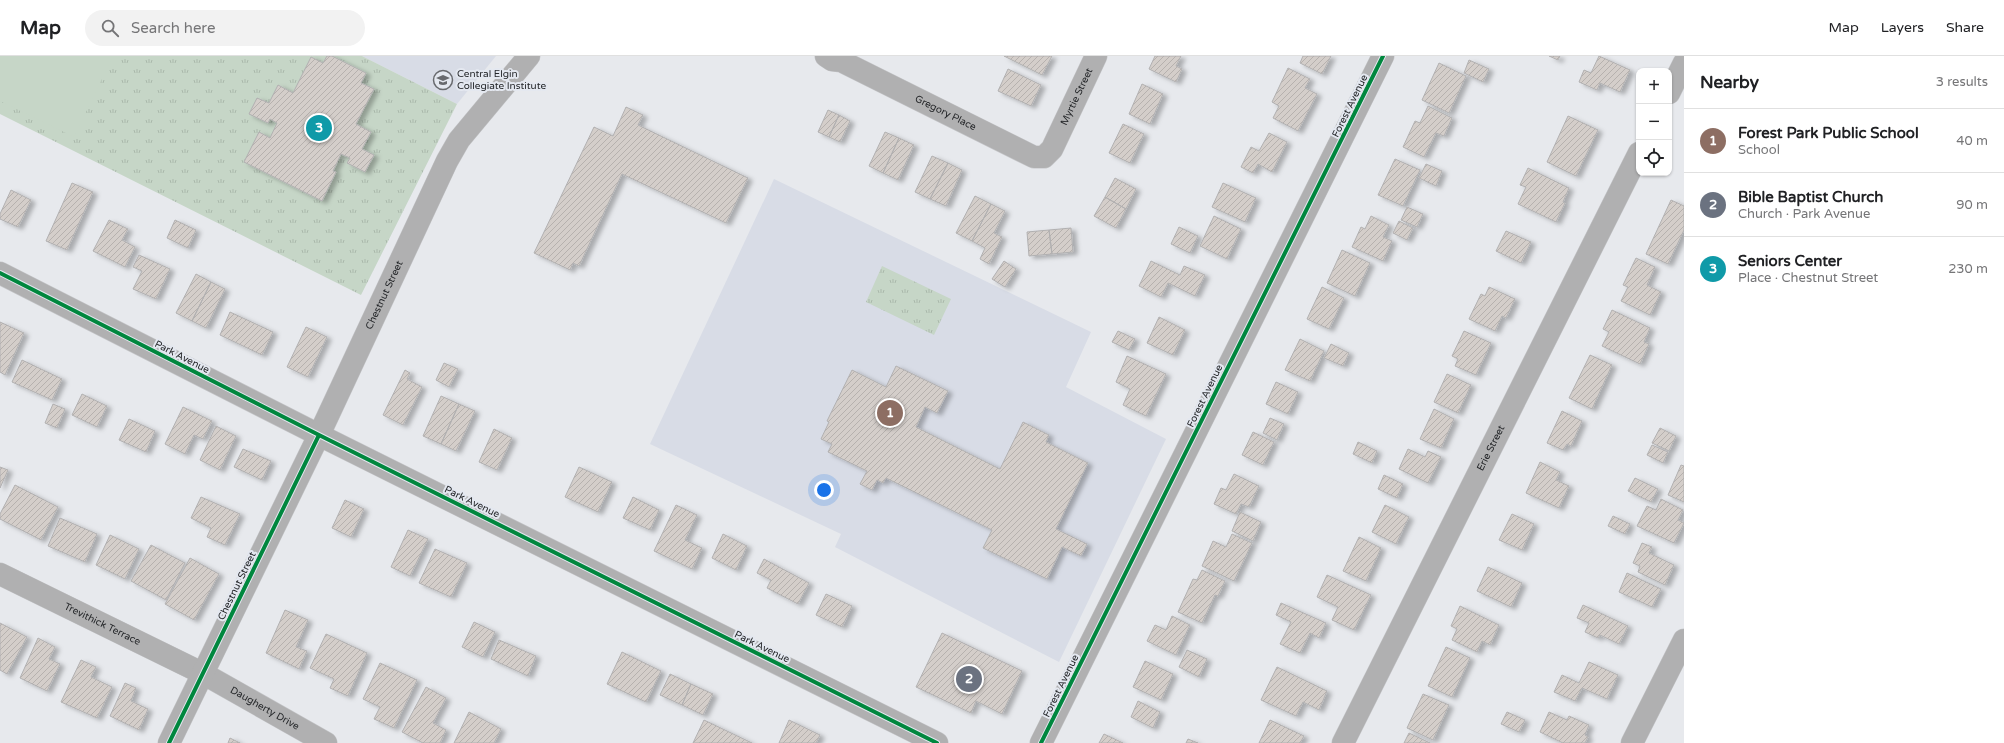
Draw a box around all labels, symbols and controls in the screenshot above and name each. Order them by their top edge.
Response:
search box [85,10,365,46]
text: Map [20,17,61,39]
icon: search [99,17,121,39]
text: Search here [131,19,215,37]
text: Map [1829,19,1859,36]
text: Layers [1881,19,1924,36]
text: Share [1946,19,1984,36]
street label: Myrtie Street [1058,66,1096,127]
place label: Central Elgin Collegiate Institute [457,68,546,92]
map controls [1636,68,1672,176]
button: + [1636,68,1672,104]
school or university icon: Central Elgin Collegiate Institute [432,69,454,91]
street label: Forest Avenue [1330,72,1370,139]
text: Nearby [1700,72,1759,93]
text: 3 results [1936,74,1988,90]
street label: Gregory Place [913,93,978,133]
button: − [1636,104,1672,140]
pin: 3 [306,113,332,143]
text: Forest Park Public School [1738,124,1919,142]
text: 1 [1709,133,1717,149]
text: 40 m [1956,133,1988,149]
button: locate [1636,140,1672,176]
text: School [1738,142,1780,158]
text: Bible Baptist Church [1738,188,1883,206]
text: 2 [1709,197,1717,213]
text: 90 m [1956,197,1988,213]
text: Church · Park Avenue [1738,206,1870,222]
text: Seniors Center [1738,252,1842,270]
street label: Chestnut Street [363,259,406,331]
text: 3 [1709,261,1717,277]
text: 230 m [1948,261,1988,277]
text: Place · Chestnut Street [1738,270,1878,286]
street label: Park Avenue [153,338,212,376]
street label: Forest Avenue [1185,362,1225,429]
pin: 1 [877,398,903,428]
street label: Erie Street [1475,423,1508,473]
your location [814,480,834,500]
street label: Park Avenue [443,484,502,521]
street label: Chestnut Street [215,550,259,622]
street label: Trevithick Terrace [62,600,143,648]
street label: Park Avenue [733,629,792,666]
street label: Forest Avenue [1041,652,1081,719]
pin: 2 [956,664,982,694]
street label: Daugherty Drive [228,684,302,733]

